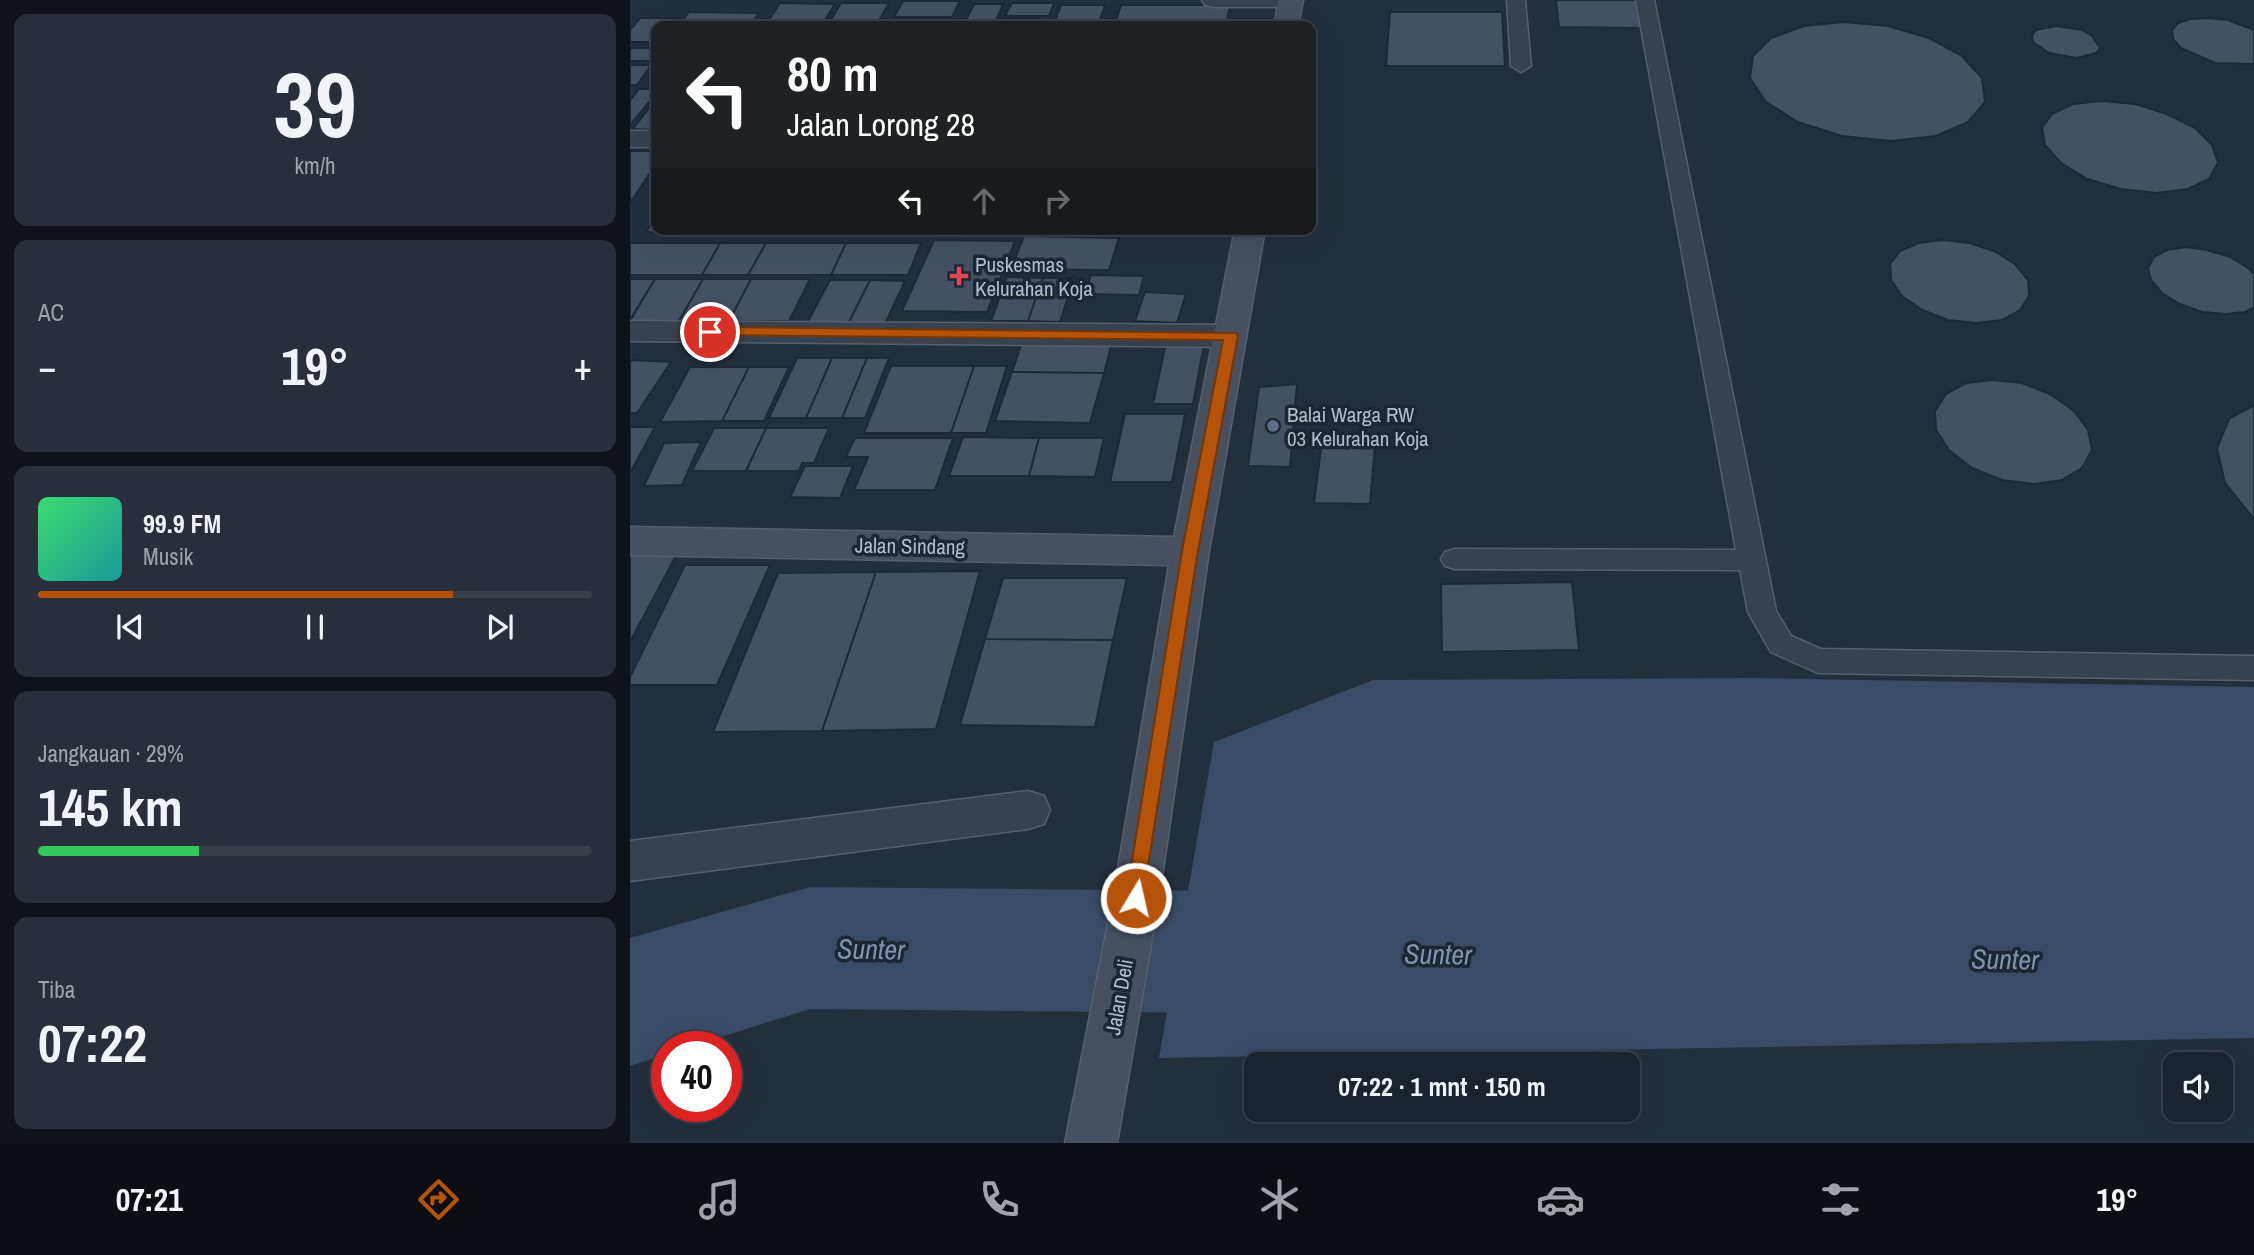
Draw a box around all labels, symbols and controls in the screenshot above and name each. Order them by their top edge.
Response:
text: 80 m [787,40,879,106]
text: 39 [274,43,357,165]
icon: left [672,49,763,140]
text: Jalan Lorong 28 [787,103,975,146]
text: km/h [295,150,335,181]
icon: left [892,182,930,220]
icon: ahead [965,182,1003,220]
icon: right [1038,182,1076,220]
place label: Puskesmas Kelurahan Koja [975,250,1093,303]
marker: Puskesmas Kelurahan Koja [949,266,969,286]
text: AC [38,297,64,328]
pin [680,302,740,362]
icon: arrive [691,313,729,351]
text: 19° [281,331,349,401]
text: − [38,341,56,392]
text: + [574,341,592,392]
place label: Balai Warga RW 03 Kelurahan Koja [1287,400,1429,453]
marker: Balai Warga RW 03 Kelurahan Koja [1265,418,1281,434]
text: 99.9 FM [143,506,221,541]
street label: Jalan Sindang [855,531,966,561]
text: Musik [143,541,193,572]
icon: previous [111,608,149,646]
icon: pause [296,608,334,646]
icon: next [481,608,519,646]
text: Jangkauan · 29% [38,738,184,769]
text: 145 km [38,772,183,842]
position arrow [1099,861,1173,935]
water label: Sunter [837,929,907,969]
water label: Sunter [1404,934,1474,974]
water label: Sunter [1971,939,2041,979]
street label: Jalan Deli [1098,957,1140,1037]
text: Tiba [38,974,75,1005]
text: 07:22 [38,1008,147,1078]
speed limit sign: 40 [651,1031,742,1122]
map controls [2163,1052,2233,1122]
button: sound [2163,1052,2233,1122]
text: 07:22 · 1 mnt · 150 m [1338,1069,1546,1104]
icon: directions [414,1175,463,1224]
icon: music [695,1175,744,1224]
icon: phone [975,1175,1024,1224]
icon: climate [1255,1175,1304,1224]
icon: car [1536,1175,1585,1224]
icon: filters [1816,1175,1865,1224]
text: 07:21 [116,1178,183,1221]
text: 19° [2096,1178,2138,1221]

